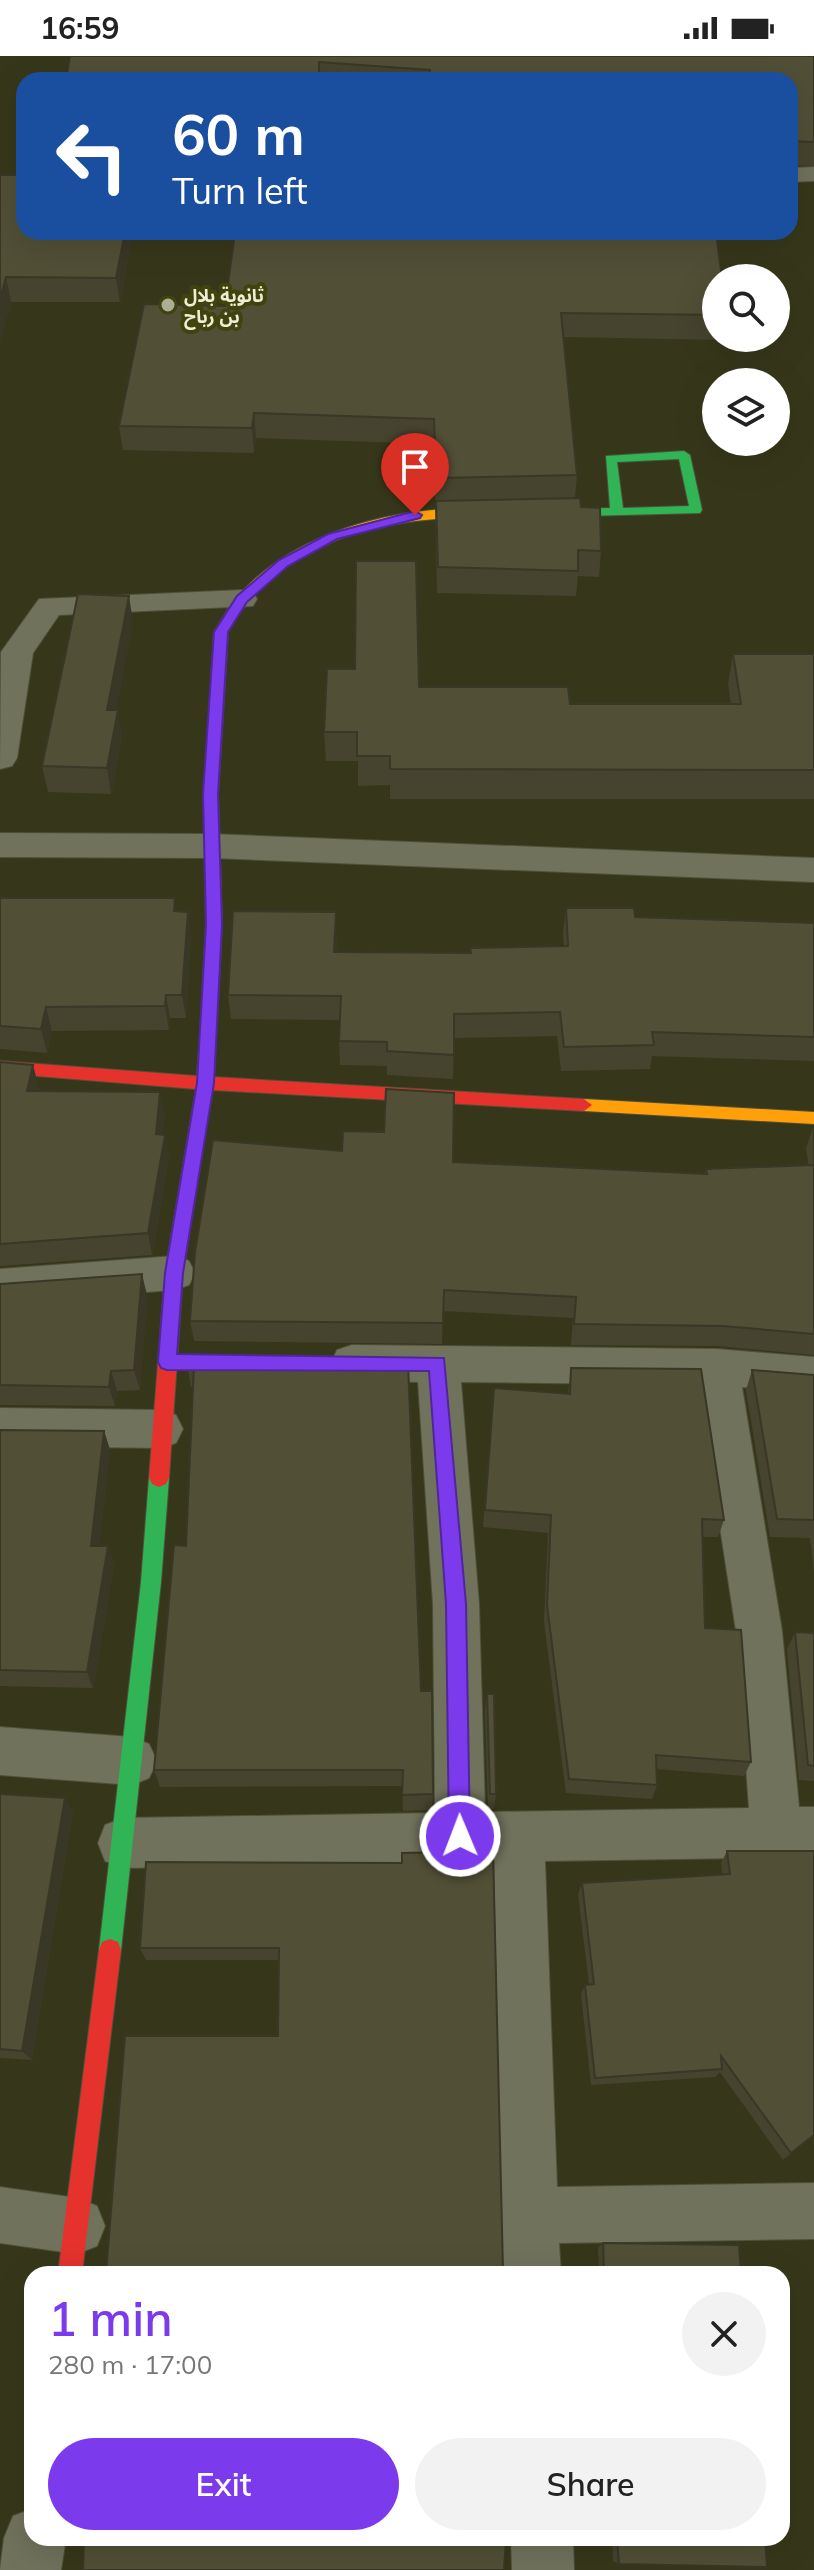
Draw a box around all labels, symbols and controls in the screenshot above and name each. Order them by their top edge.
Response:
text: 16:59 [40,9,119,47]
text: 60 m [172,99,305,169]
icon: left [40,104,144,208]
text: Turn left [172,168,308,213]
map controls [702,264,790,456]
button: search [702,264,790,352]
place label: ثانوية بلال بن رباح [184,284,264,330]
marker: ثانوية بلال بن رباح [159,296,177,314]
button: layers [702,368,790,456]
pin [381,433,449,515]
icon: arrive [393,445,437,489]
position arrow [418,1794,502,1878]
text: 1 min [48,2288,173,2348]
button: close [682,2292,766,2376]
text: 280 m · 17:00 [48,2348,212,2381]
button: Exit [48,2438,399,2530]
button: Share [415,2438,766,2530]

